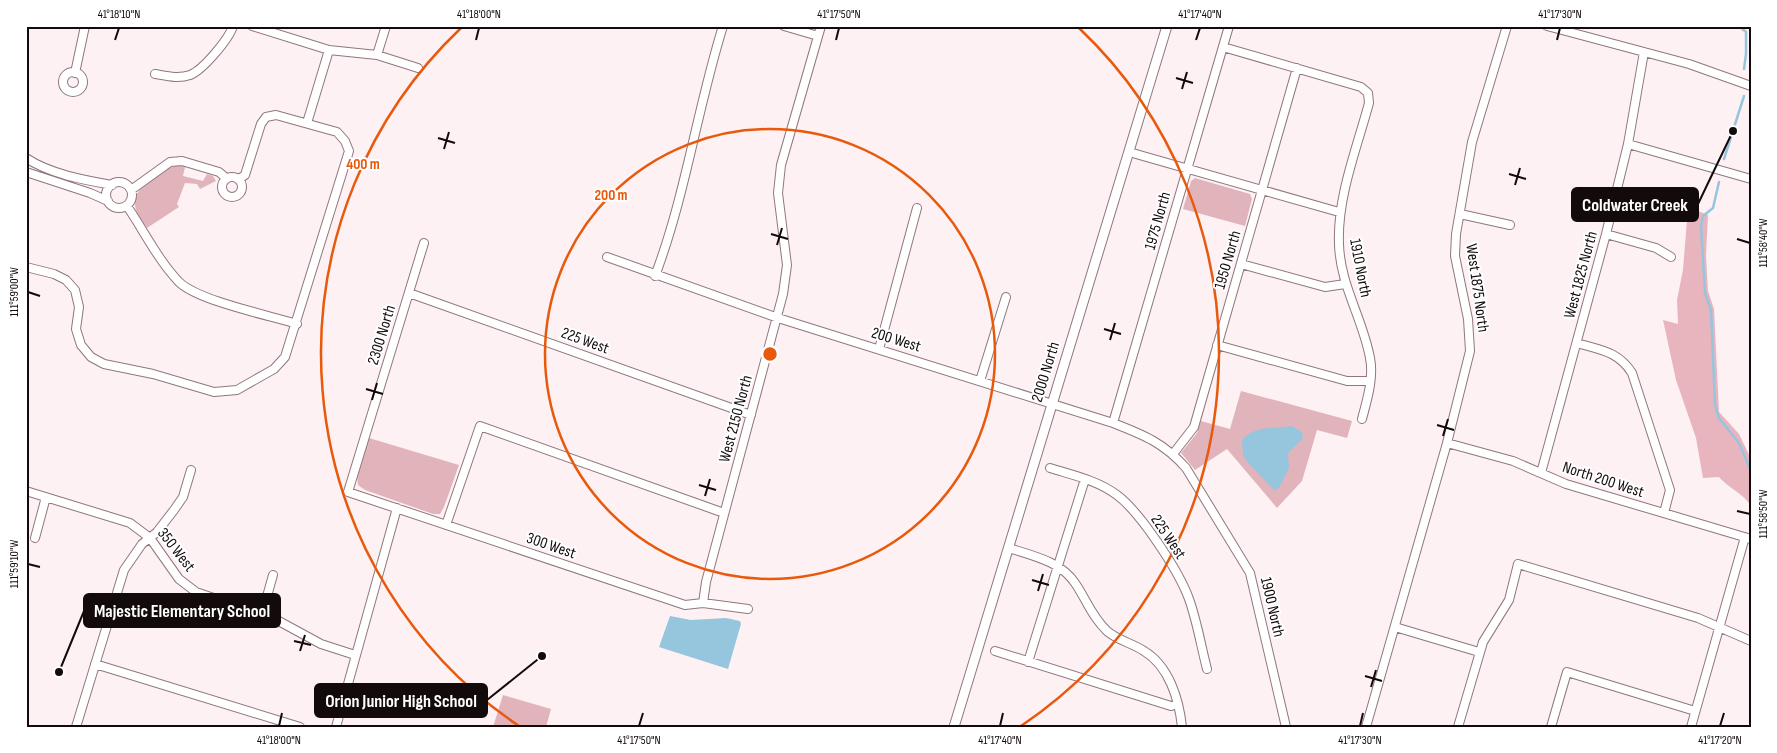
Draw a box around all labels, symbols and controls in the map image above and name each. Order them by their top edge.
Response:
text: 41°18'10"N [98,7,140,22]
text: 41°18'00"N [457,7,501,22]
text: 41°17'50"N [817,7,861,22]
text: 41°17'40"N [1178,7,1222,22]
text: 41°17'30"N [1538,7,1582,22]
text: 400 m [346,155,380,174]
text: 200 m [594,186,628,205]
callout: Coldwater Creek [1572,188,1698,221]
street label: 1975 North [1141,190,1175,252]
text: Coldwater Creek [1582,195,1688,216]
text: 111°58'40"W [1756,218,1771,268]
street label: 1950 North [1211,228,1245,292]
street label: West 1825 North [1560,229,1602,321]
street label: 1910 North [1345,237,1375,299]
street label: West 1875 North [1461,243,1493,333]
text: 111°59'00"W [7,267,22,317]
street label: 2300 North [364,303,400,367]
street label: 225 West [559,324,612,358]
street label: 200 West [869,324,923,357]
street label: 2000 North [1028,340,1064,404]
centre of rings [761,345,779,363]
street label: West 2150 North [715,373,757,465]
street label: North 200 West [1560,458,1646,502]
text: 111°58'50"W [1756,489,1771,539]
street label: 225 West [1146,511,1190,563]
street label: 350 West [153,524,199,576]
street label: 300 West [524,529,578,563]
text: 111°59'10"W [7,540,22,588]
street label: 1900 North [1256,575,1288,639]
callout: Majestic Elementary School [84,594,280,627]
text: Majestic Elementary School [94,601,270,622]
callout: Orion Junior High School [315,684,487,717]
text: Orion Junior High School [325,691,477,712]
text: 41°18'00"N [257,733,301,748]
text: 41°17'50"N [617,733,661,748]
text: 41°17'40"N [978,733,1022,748]
text: 41°17'30"N [1338,733,1382,748]
text: 41°17'20"N [1698,733,1742,748]

